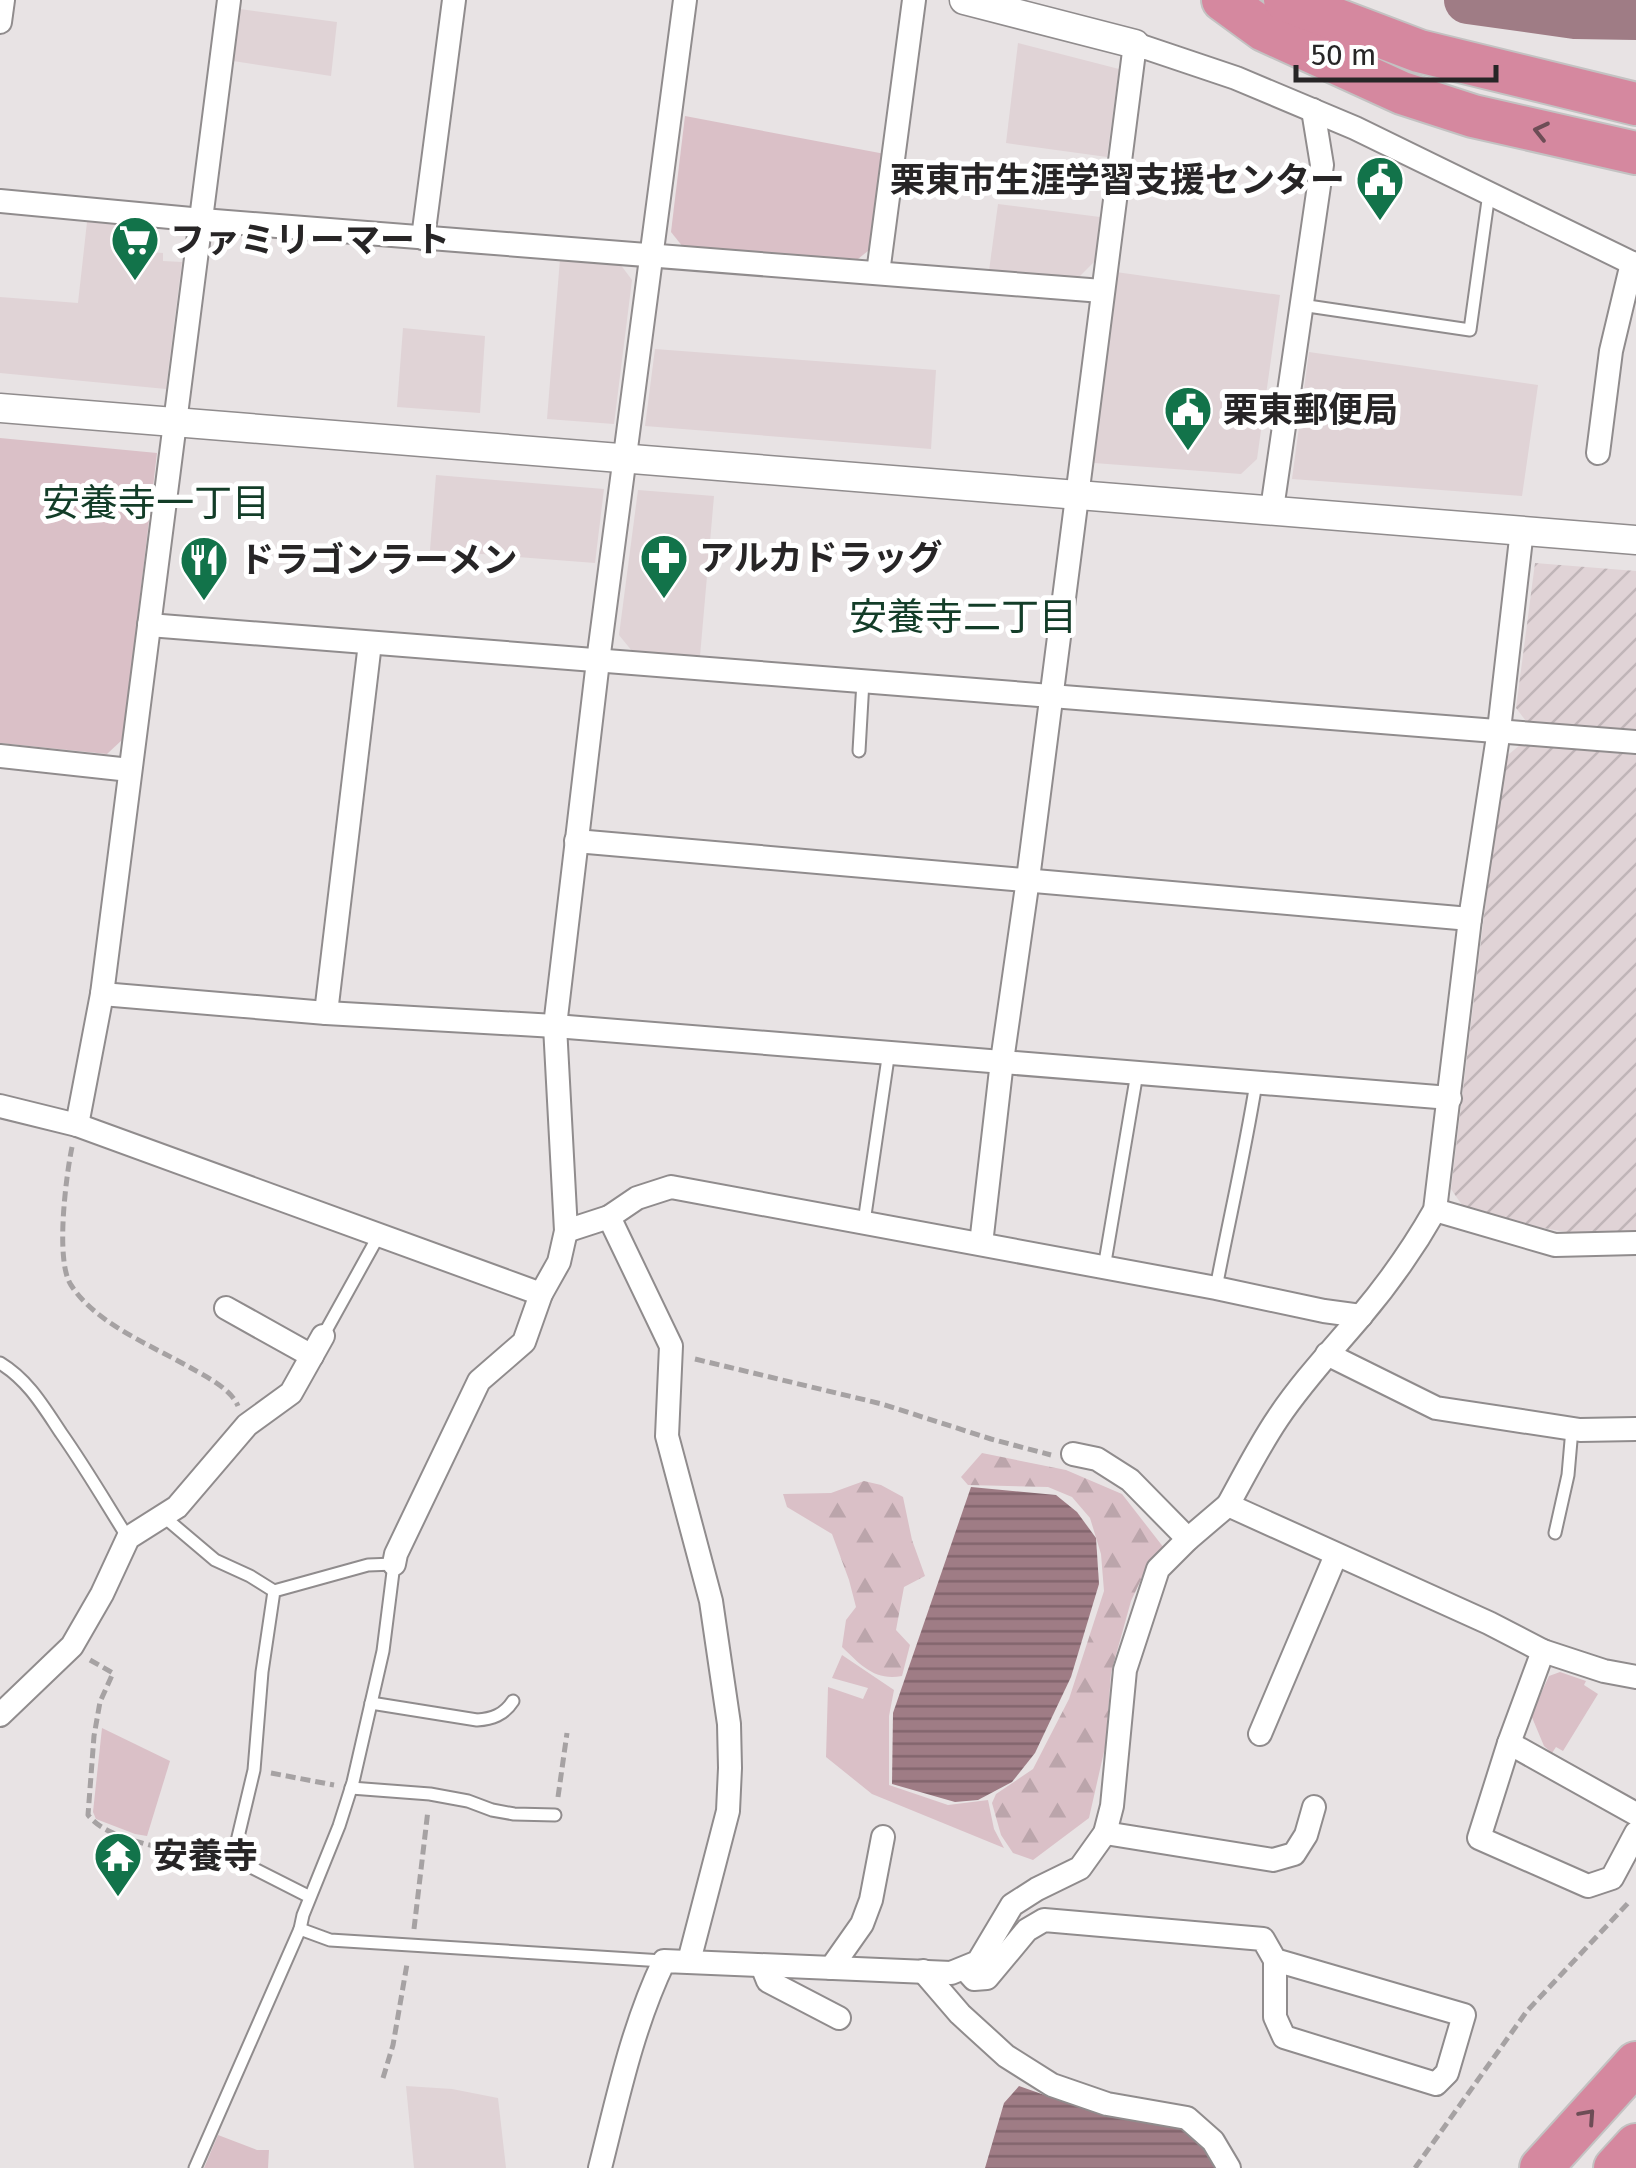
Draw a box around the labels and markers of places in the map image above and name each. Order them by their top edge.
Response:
public building icon: 栗東市生涯学習支援センター [1354,154,1406,222]
place label: 栗東市生涯学習支援センター [890,159,1345,201]
supermarket icon: ファミリーマート [109,214,161,282]
place label: ファミリーマート [170,219,450,261]
public building icon: 栗東郵便局 [1162,384,1214,452]
place label: 栗東郵便局 [1223,389,1398,431]
pharmacy icon: アルカドラッグ [638,532,690,600]
restaurant icon: ドラゴンラーメン [178,534,230,602]
place label: アルカドラッグ [699,537,943,579]
place label: ドラゴンラーメン [239,539,518,581]
temple icon: 安養寺 [92,1830,144,1898]
place label: 安養寺 [153,1835,258,1877]

